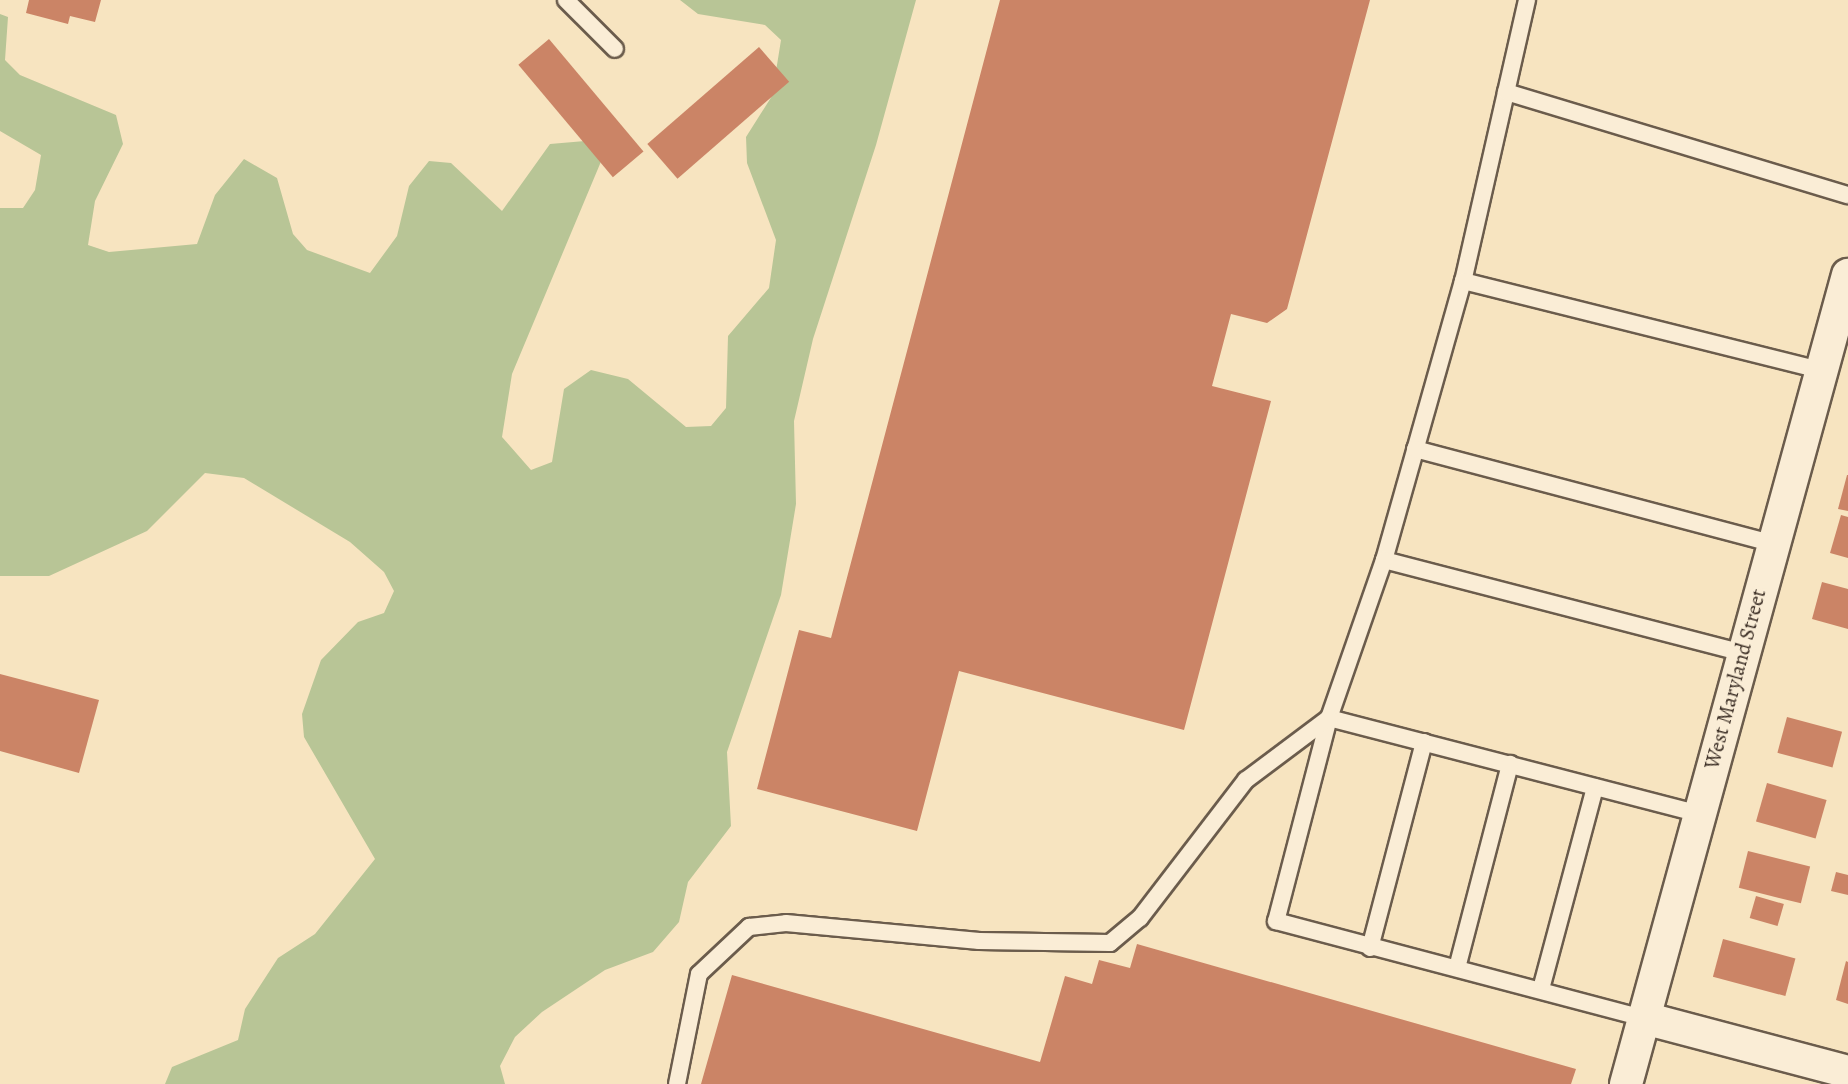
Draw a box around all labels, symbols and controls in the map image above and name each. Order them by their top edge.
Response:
street label: West Maryland Street [1699,586,1771,772]

